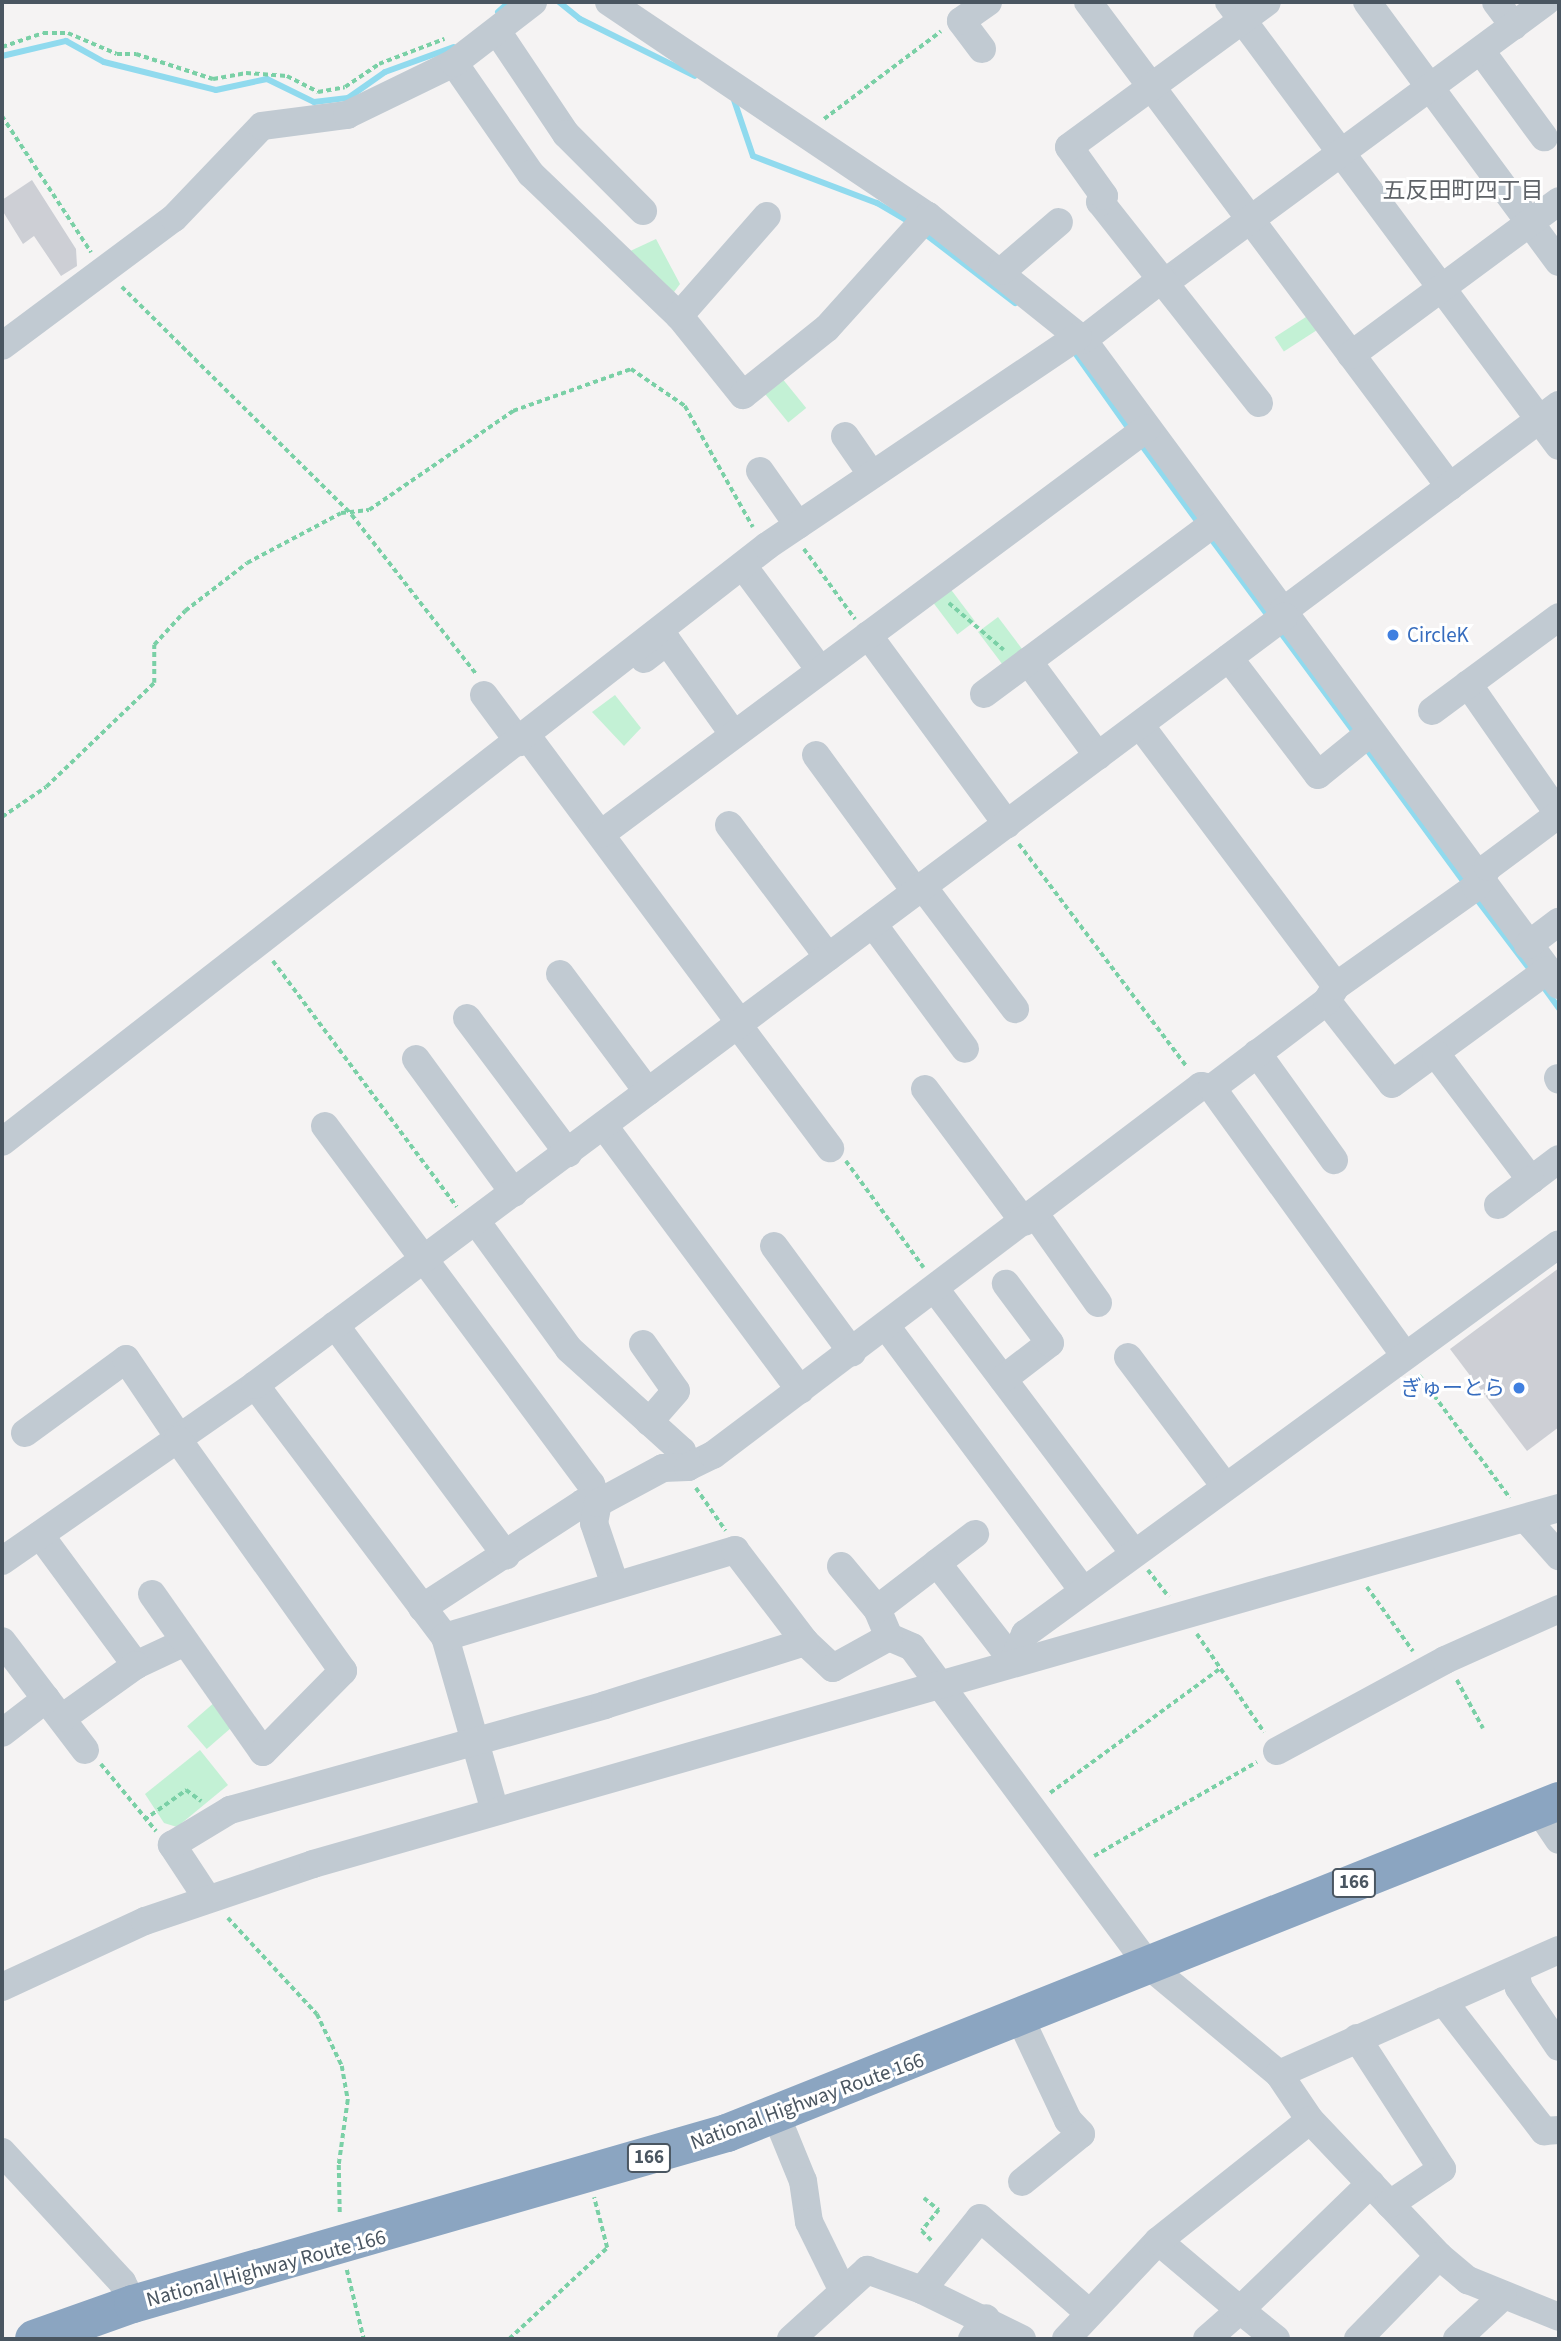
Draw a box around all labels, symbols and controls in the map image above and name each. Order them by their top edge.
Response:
district label: 五反田町四丁目 [1383,177,1543,205]
place label: CircleK [1407,622,1469,648]
marker: CircleK [1385,627,1401,643]
place label: ぎゅーとら [1400,1375,1505,1401]
marker: ぎゅーとら [1511,1380,1527,1396]
road number: 166 [1331,1868,1377,1898]
street label: National Highway Route 166 [687,2047,927,2155]
road number: 166 [626,2142,672,2174]
street label: National Highway Route 166 [144,2224,388,2312]

